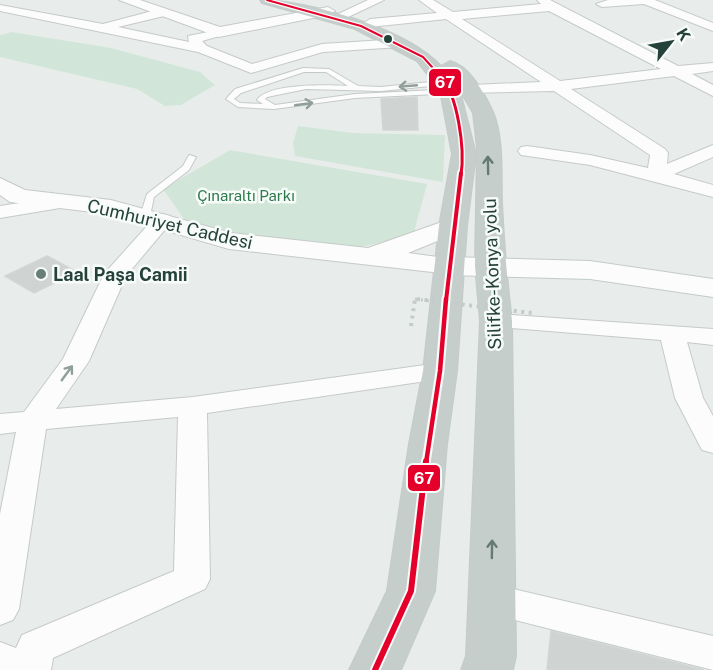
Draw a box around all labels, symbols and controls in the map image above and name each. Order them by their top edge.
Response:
north arrow [641,12,701,72]
text: K [672,25,695,45]
unlabelled marker [382,33,394,45]
line badge: 67 [428,68,462,97]
text: 67 [435,73,455,92]
one-way arrow [398,81,418,92]
one-way arrow [294,98,314,109]
one-way arrow [482,156,494,176]
park label: Çınaraltı Parkı [197,187,295,204]
street label: Cumhuriyet Caddesi [85,195,255,253]
street label: Silifke-Konya yolu [479,198,505,350]
place label: Laal Paşa Camii [53,264,188,285]
marker: Laal Paşa Camii [34,267,48,281]
one-way arrow [61,365,74,381]
line badge: 67 [407,464,441,492]
text: 67 [414,469,434,488]
one-way arrow [487,540,498,560]

